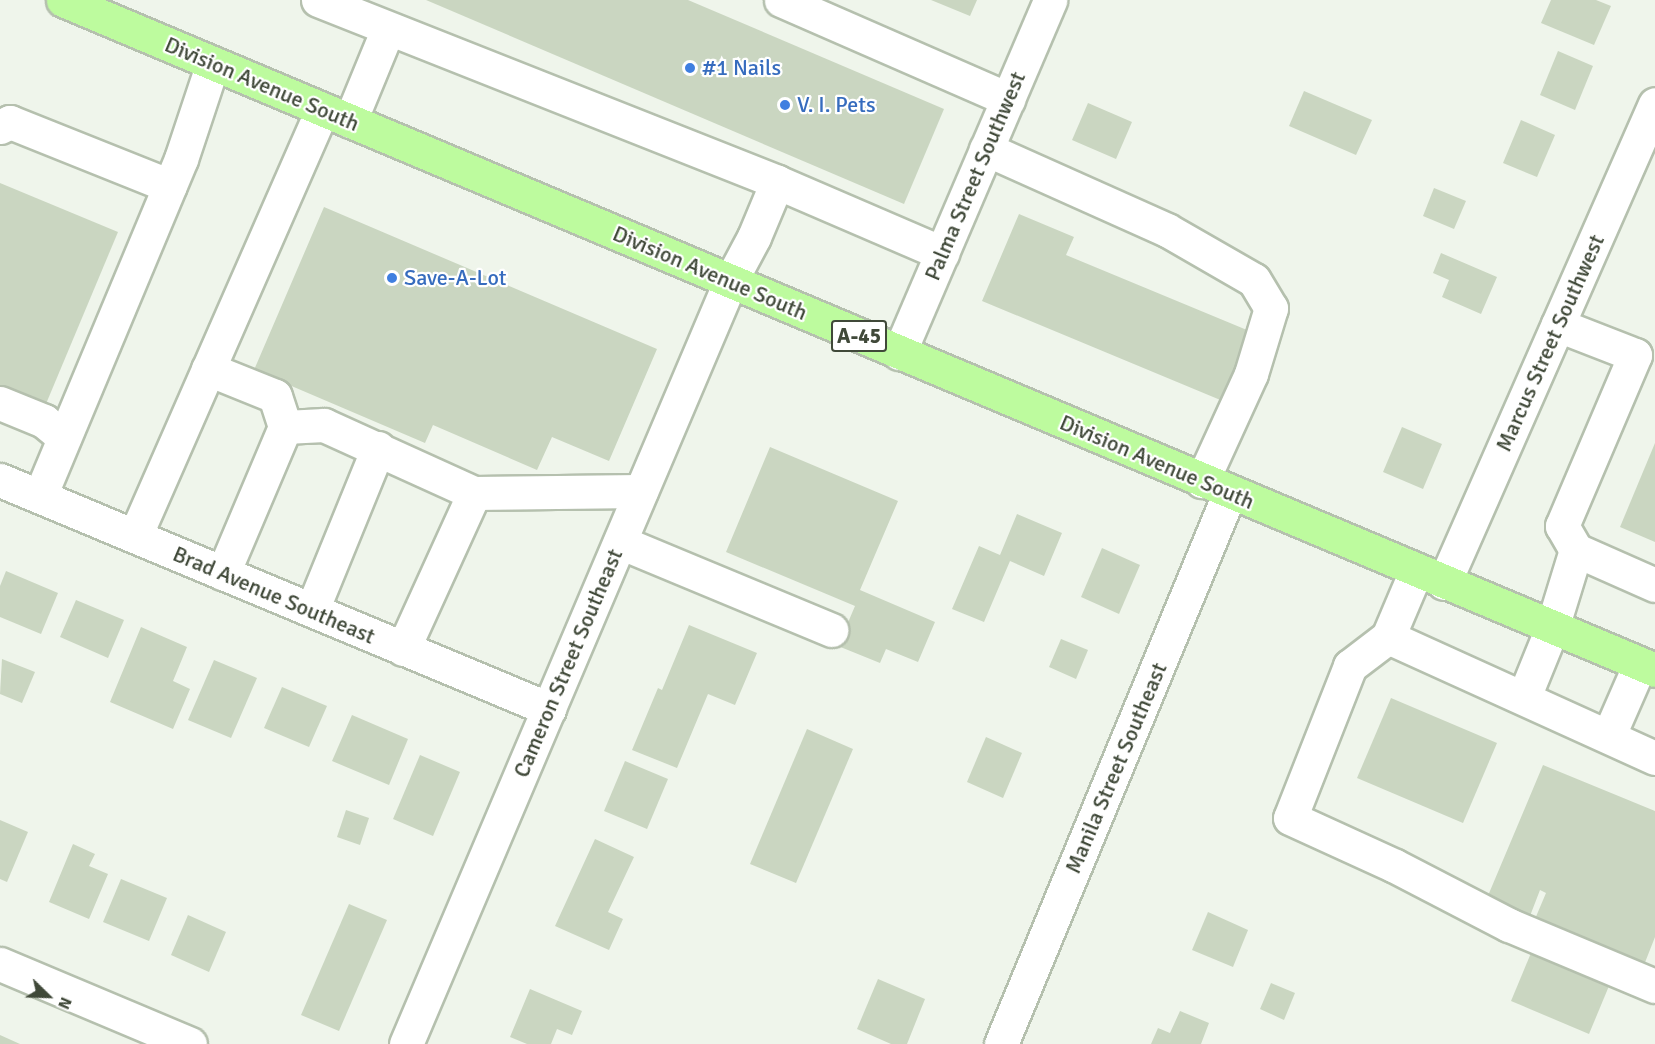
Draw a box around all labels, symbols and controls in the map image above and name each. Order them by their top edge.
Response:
street label: Division Avenue South [161,31,363,137]
place label: #1 Nails [702,55,781,81]
marker: #1 Nails [683,61,697,75]
street label: Palma Street Southwest [919,68,1031,284]
place label: V. I. Pets [797,92,876,118]
marker: V. I. Pets [778,98,792,112]
street label: Division Avenue South [609,220,811,326]
street label: Marcus Street Southwest [1490,230,1610,456]
place label: Save-A-Lot [404,265,506,291]
marker: Save-A-Lot [385,271,399,285]
road number: A-45 [830,318,888,354]
street label: Division Avenue South [1056,409,1258,515]
street label: Brad Avenue Southeast [169,540,379,650]
street label: Cameron Street Southeast [508,545,628,781]
street label: Manila Street Southeast [1060,659,1172,877]
north arrow [18,966,78,1026]
text: N [53,994,76,1012]

